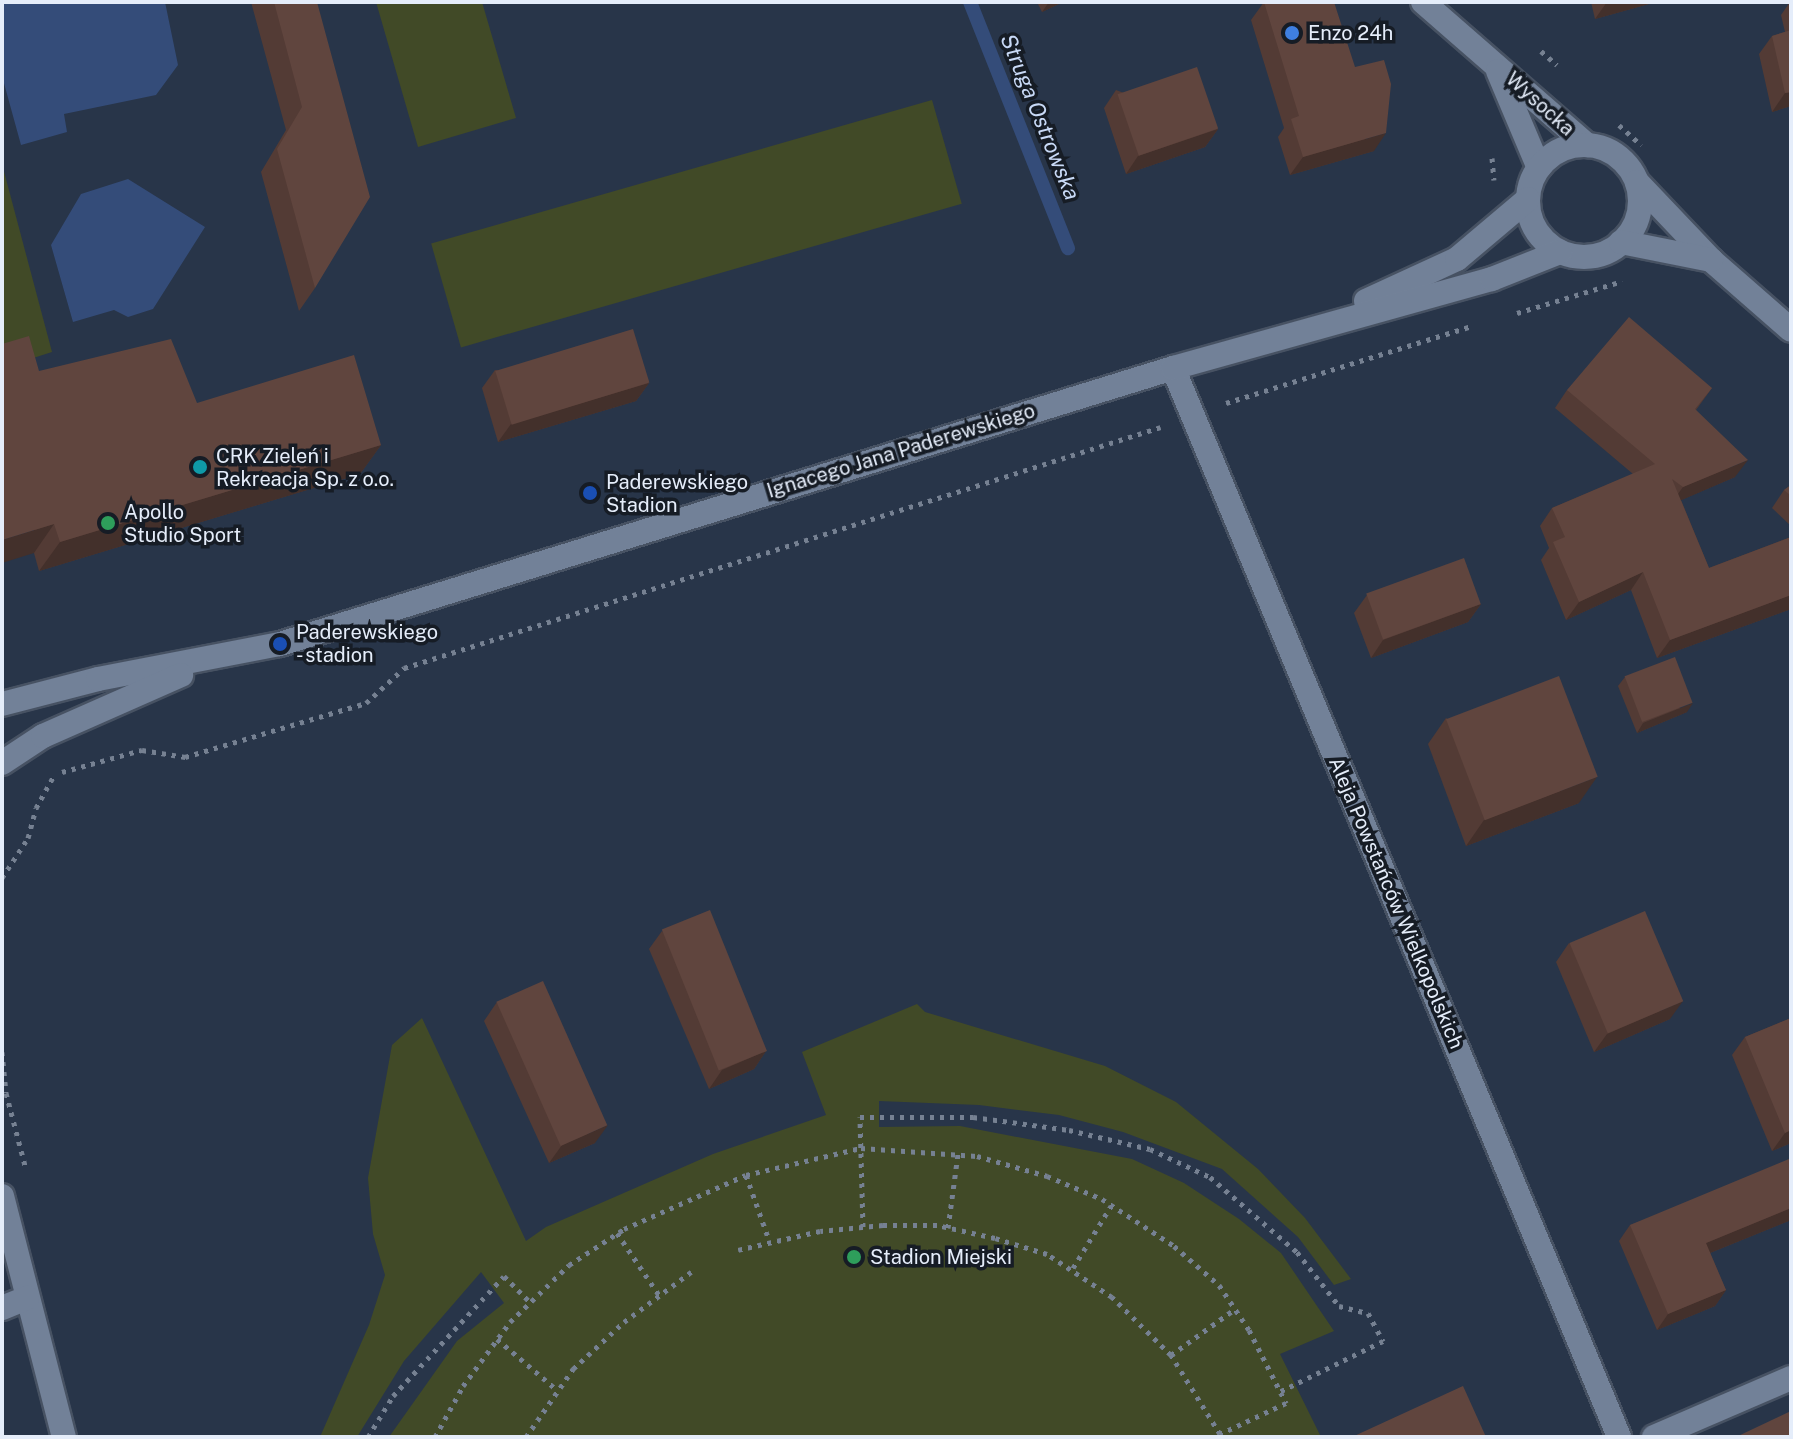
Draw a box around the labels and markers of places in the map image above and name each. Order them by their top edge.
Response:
place label: Enzo 24h [1308,21,1393,45]
marker: Enzo 24h [1283,24,1301,42]
place label: CRK Zieleń i Rekreacja Sp. z o.o. [216,444,394,491]
marker: CRK Zieleń i Rekreacja Sp. z o.o. [191,458,209,476]
place label: Paderewskiego Stadion [606,470,748,517]
marker: Paderewskiego Stadion [581,484,599,502]
place label: Apollo Studio Sport [124,500,241,547]
marker: Apollo Studio Sport [99,514,117,532]
place label: Paderewskiego - stadion [296,620,438,667]
marker: Paderewskiego - stadion [271,635,289,653]
place label: Stadion Miejski [870,1245,1012,1269]
marker: Stadion Miejski [845,1248,863,1266]

